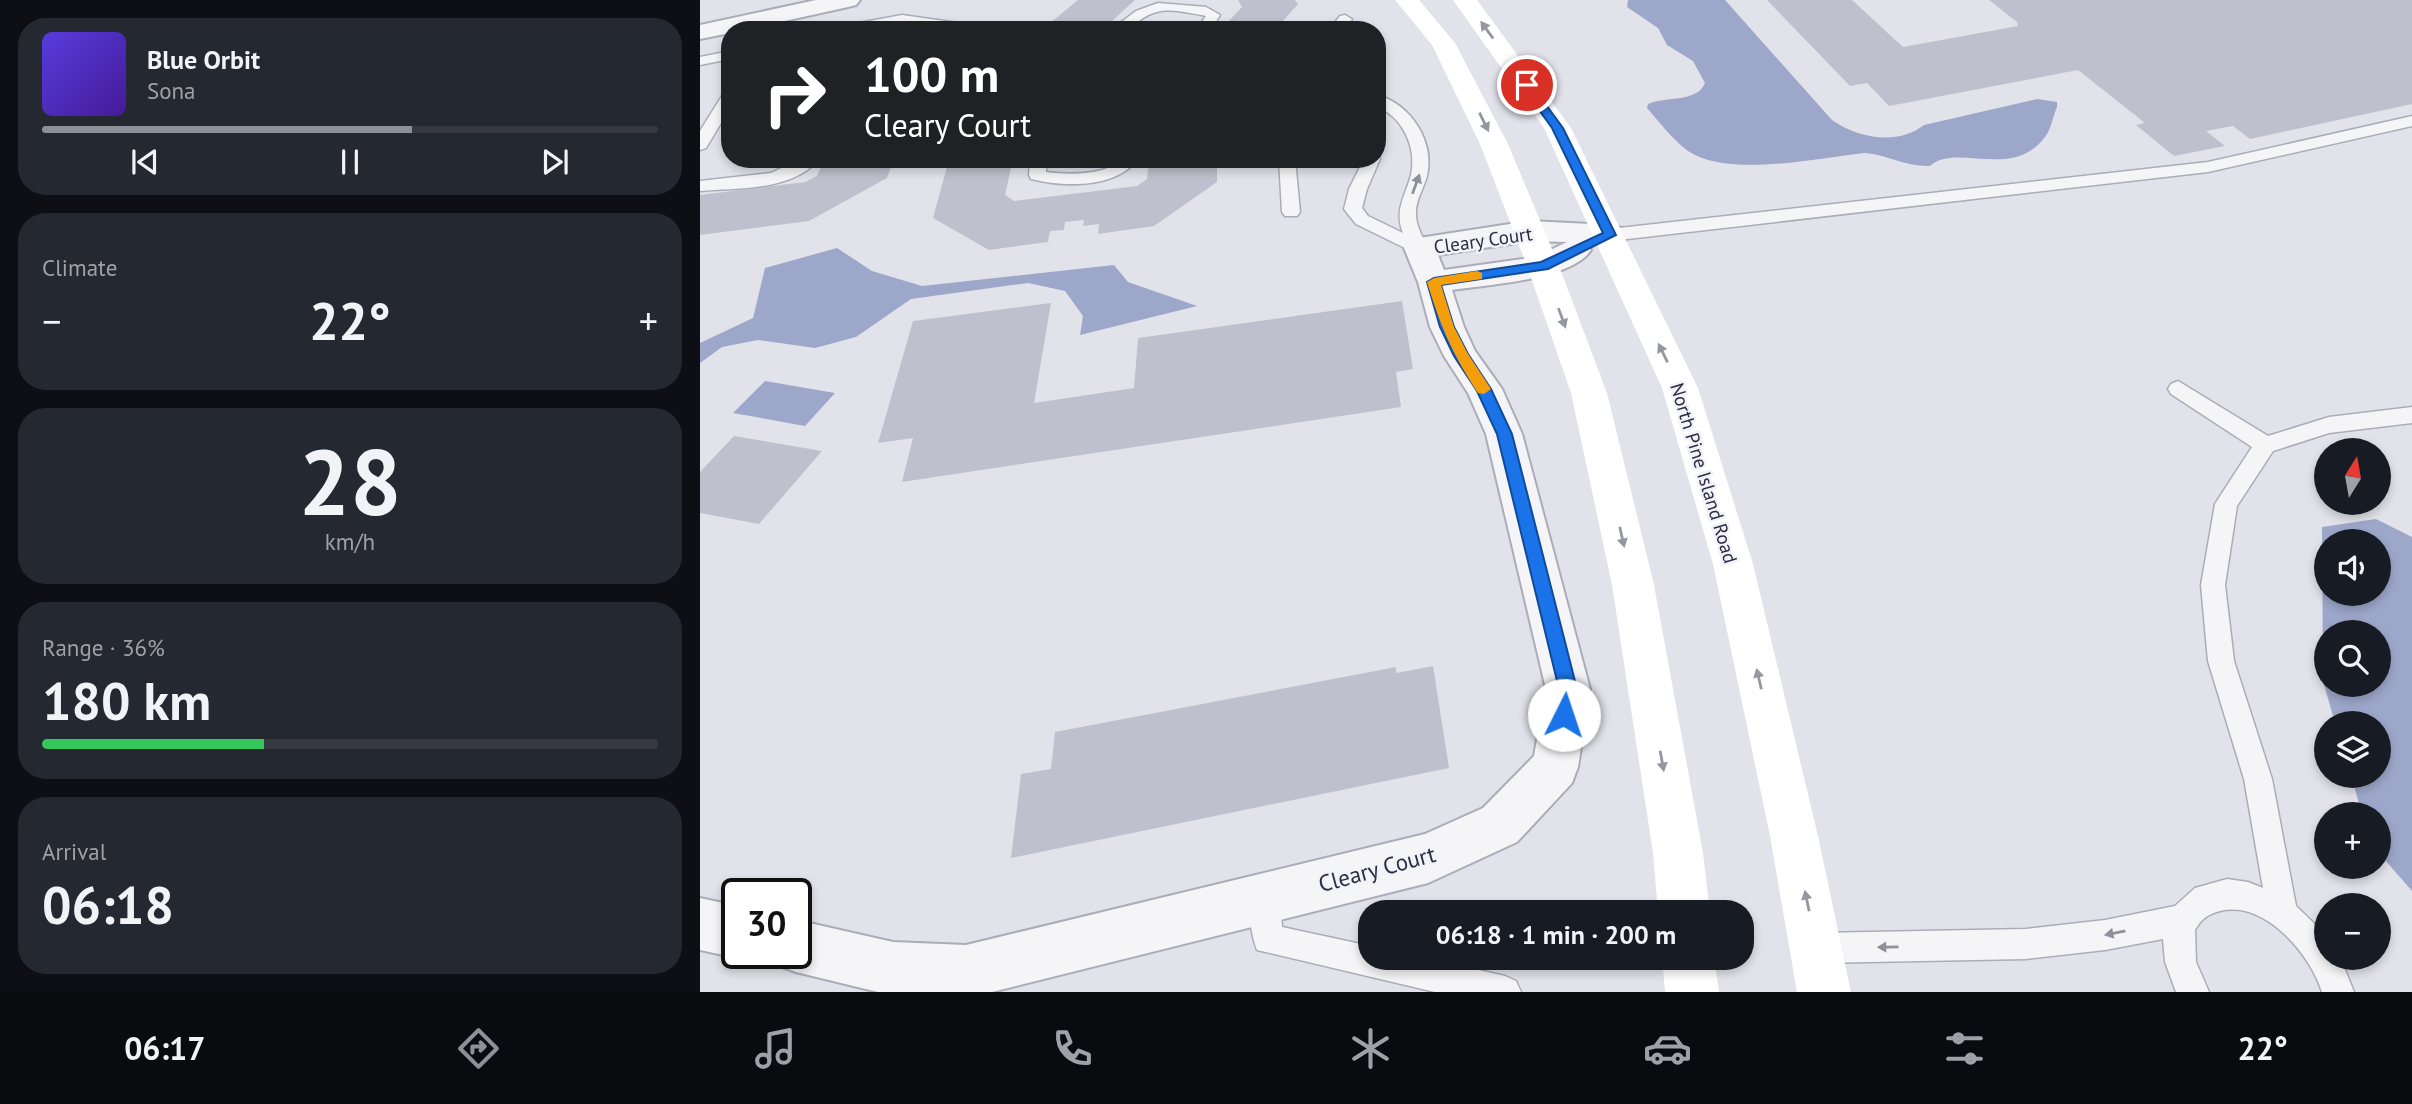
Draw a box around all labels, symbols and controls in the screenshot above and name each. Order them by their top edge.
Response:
one-way arrow [1480,21,1494,39]
text: 100 m [864,42,999,106]
text: Blue Orbit [147,43,260,76]
icon: right [749,49,840,140]
pin [1497,55,1557,115]
icon: arrive [1508,66,1546,104]
text: Sona [147,76,196,105]
text: Cleary Court [864,104,1031,146]
one-way arrow [1478,112,1489,132]
icon: previous [126,143,164,181]
icon: pause [331,143,369,181]
icon: next [536,143,574,181]
one-way arrow [1411,173,1422,194]
street label: Cleary Court [1432,221,1534,259]
text: Climate [42,253,117,282]
text: 22° [309,287,391,354]
text: − [42,296,61,345]
text: + [639,296,658,345]
one-way arrow [1557,308,1568,329]
one-way arrow [1658,343,1669,363]
street label: North Pine Island Road [1665,380,1743,566]
text: 28 [298,422,402,540]
north arrow [2314,438,2390,514]
map controls [2314,438,2391,970]
one-way arrow [1616,526,1627,548]
text: km/h [325,527,375,556]
button: sound [2314,529,2391,606]
button: search [2314,620,2391,697]
text: Range · 36% [42,633,165,662]
text: 180 km [42,667,211,734]
one-way arrow [1753,667,1764,689]
position arrow [1527,678,1601,752]
button: layers [2314,711,2391,788]
one-way arrow [1657,750,1668,772]
button: + [2314,802,2391,879]
text: Arrival [42,837,106,866]
street label: Cleary Court [1315,839,1439,898]
text: 06:18 [42,871,174,938]
speed limit sign: 30 [721,878,812,969]
one-way arrow [1802,890,1813,912]
button: − [2314,893,2391,970]
text: 06:18 · 1 min · 200 m [1436,918,1676,951]
one-way arrow [2104,928,2126,939]
one-way arrow [1877,941,1899,953]
icon: directions [454,1024,503,1073]
icon: music [751,1024,800,1073]
icon: phone [1048,1024,1097,1073]
icon: climate [1346,1024,1395,1073]
icon: car [1643,1024,1692,1073]
icon: filters [1940,1024,1989,1073]
text: 06:17 [124,1027,205,1069]
text: 22° [2238,1027,2288,1069]

